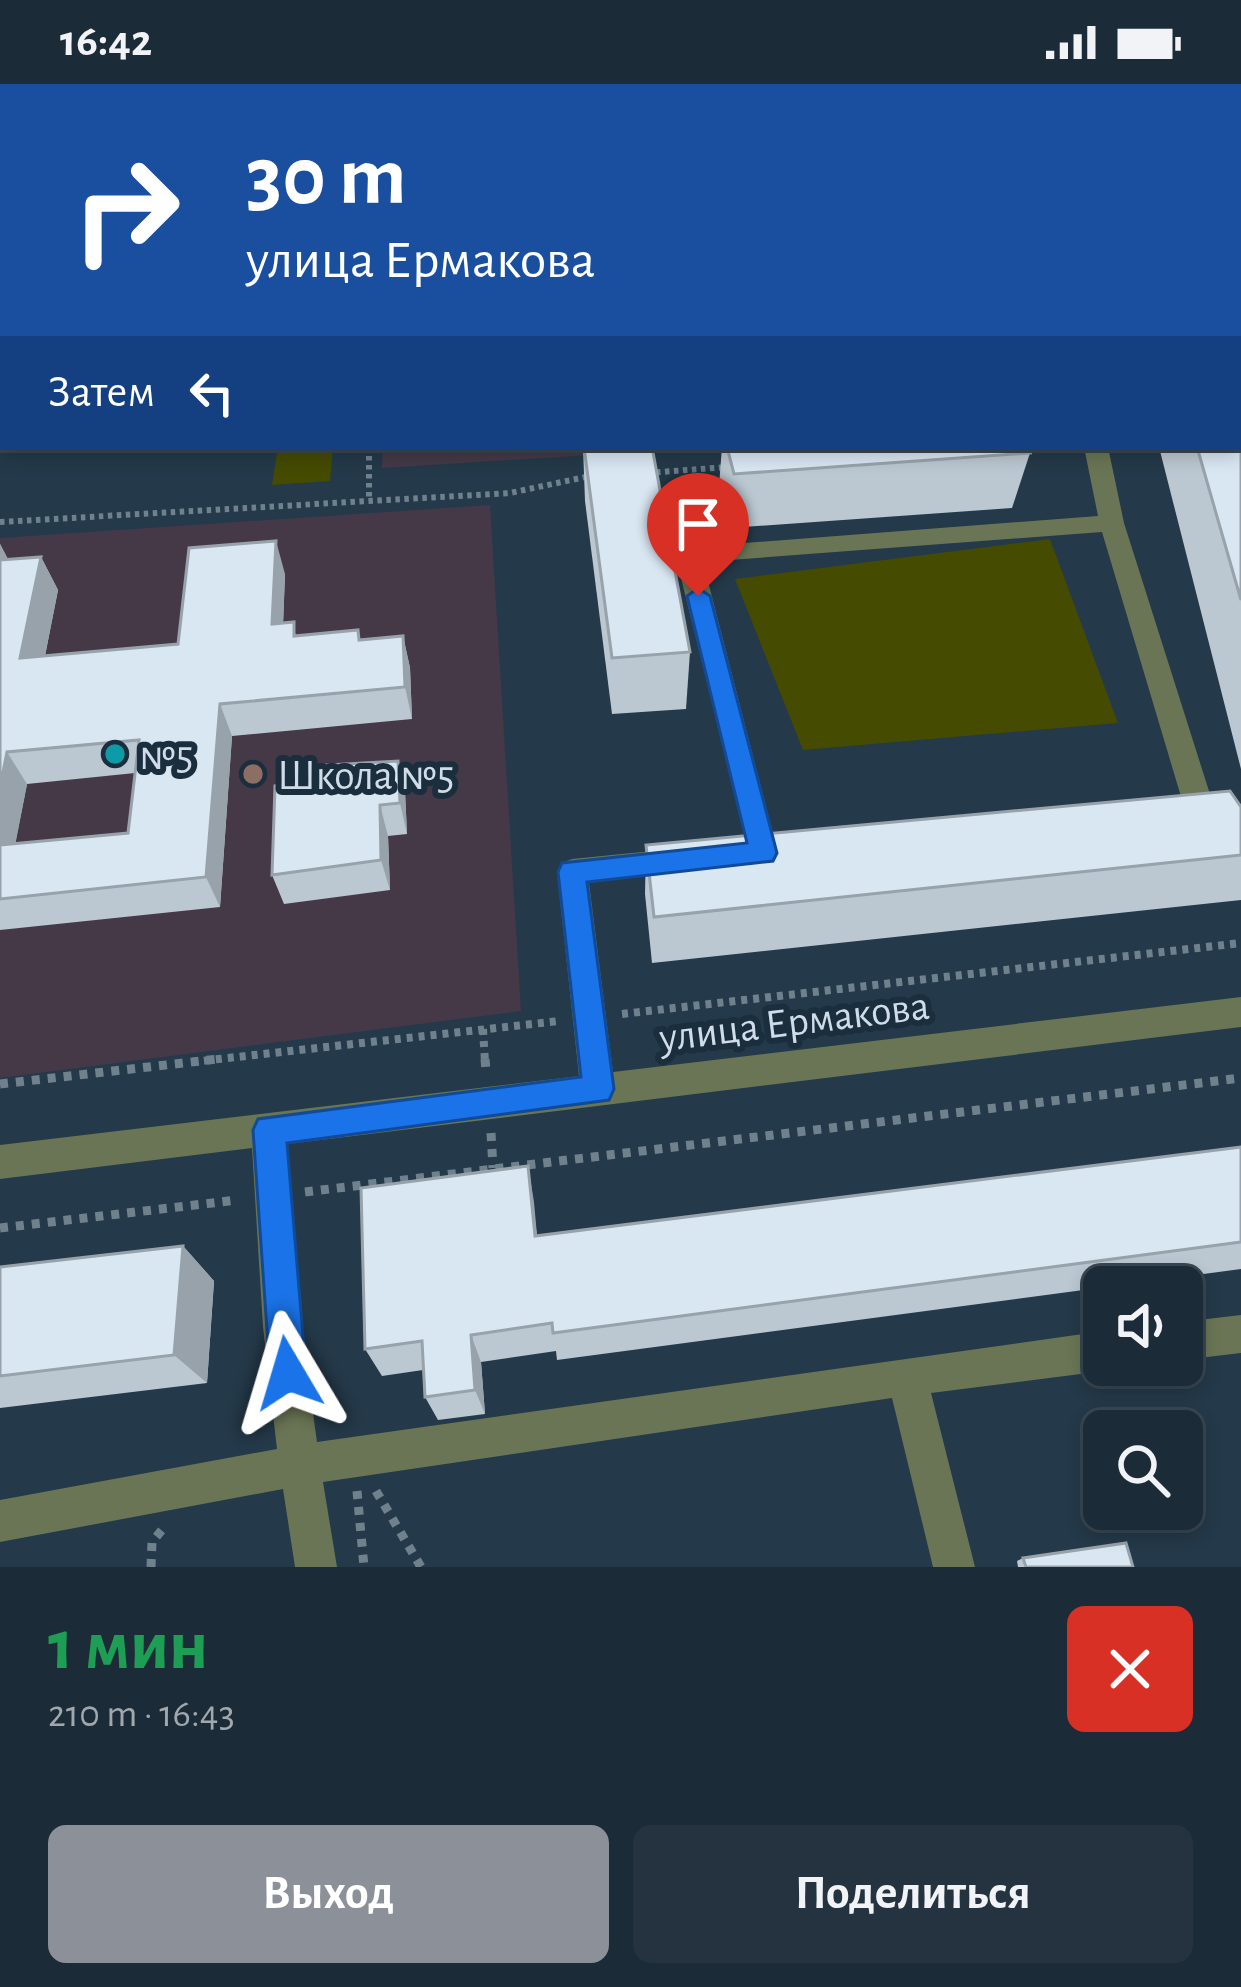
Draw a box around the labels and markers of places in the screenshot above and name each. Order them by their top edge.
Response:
pin [647,473,749,596]
place label: №5 [139,735,193,777]
marker: №5 [102,741,128,767]
place label: Школа №5 [277,755,454,797]
marker: Школа №5 [240,761,266,787]

